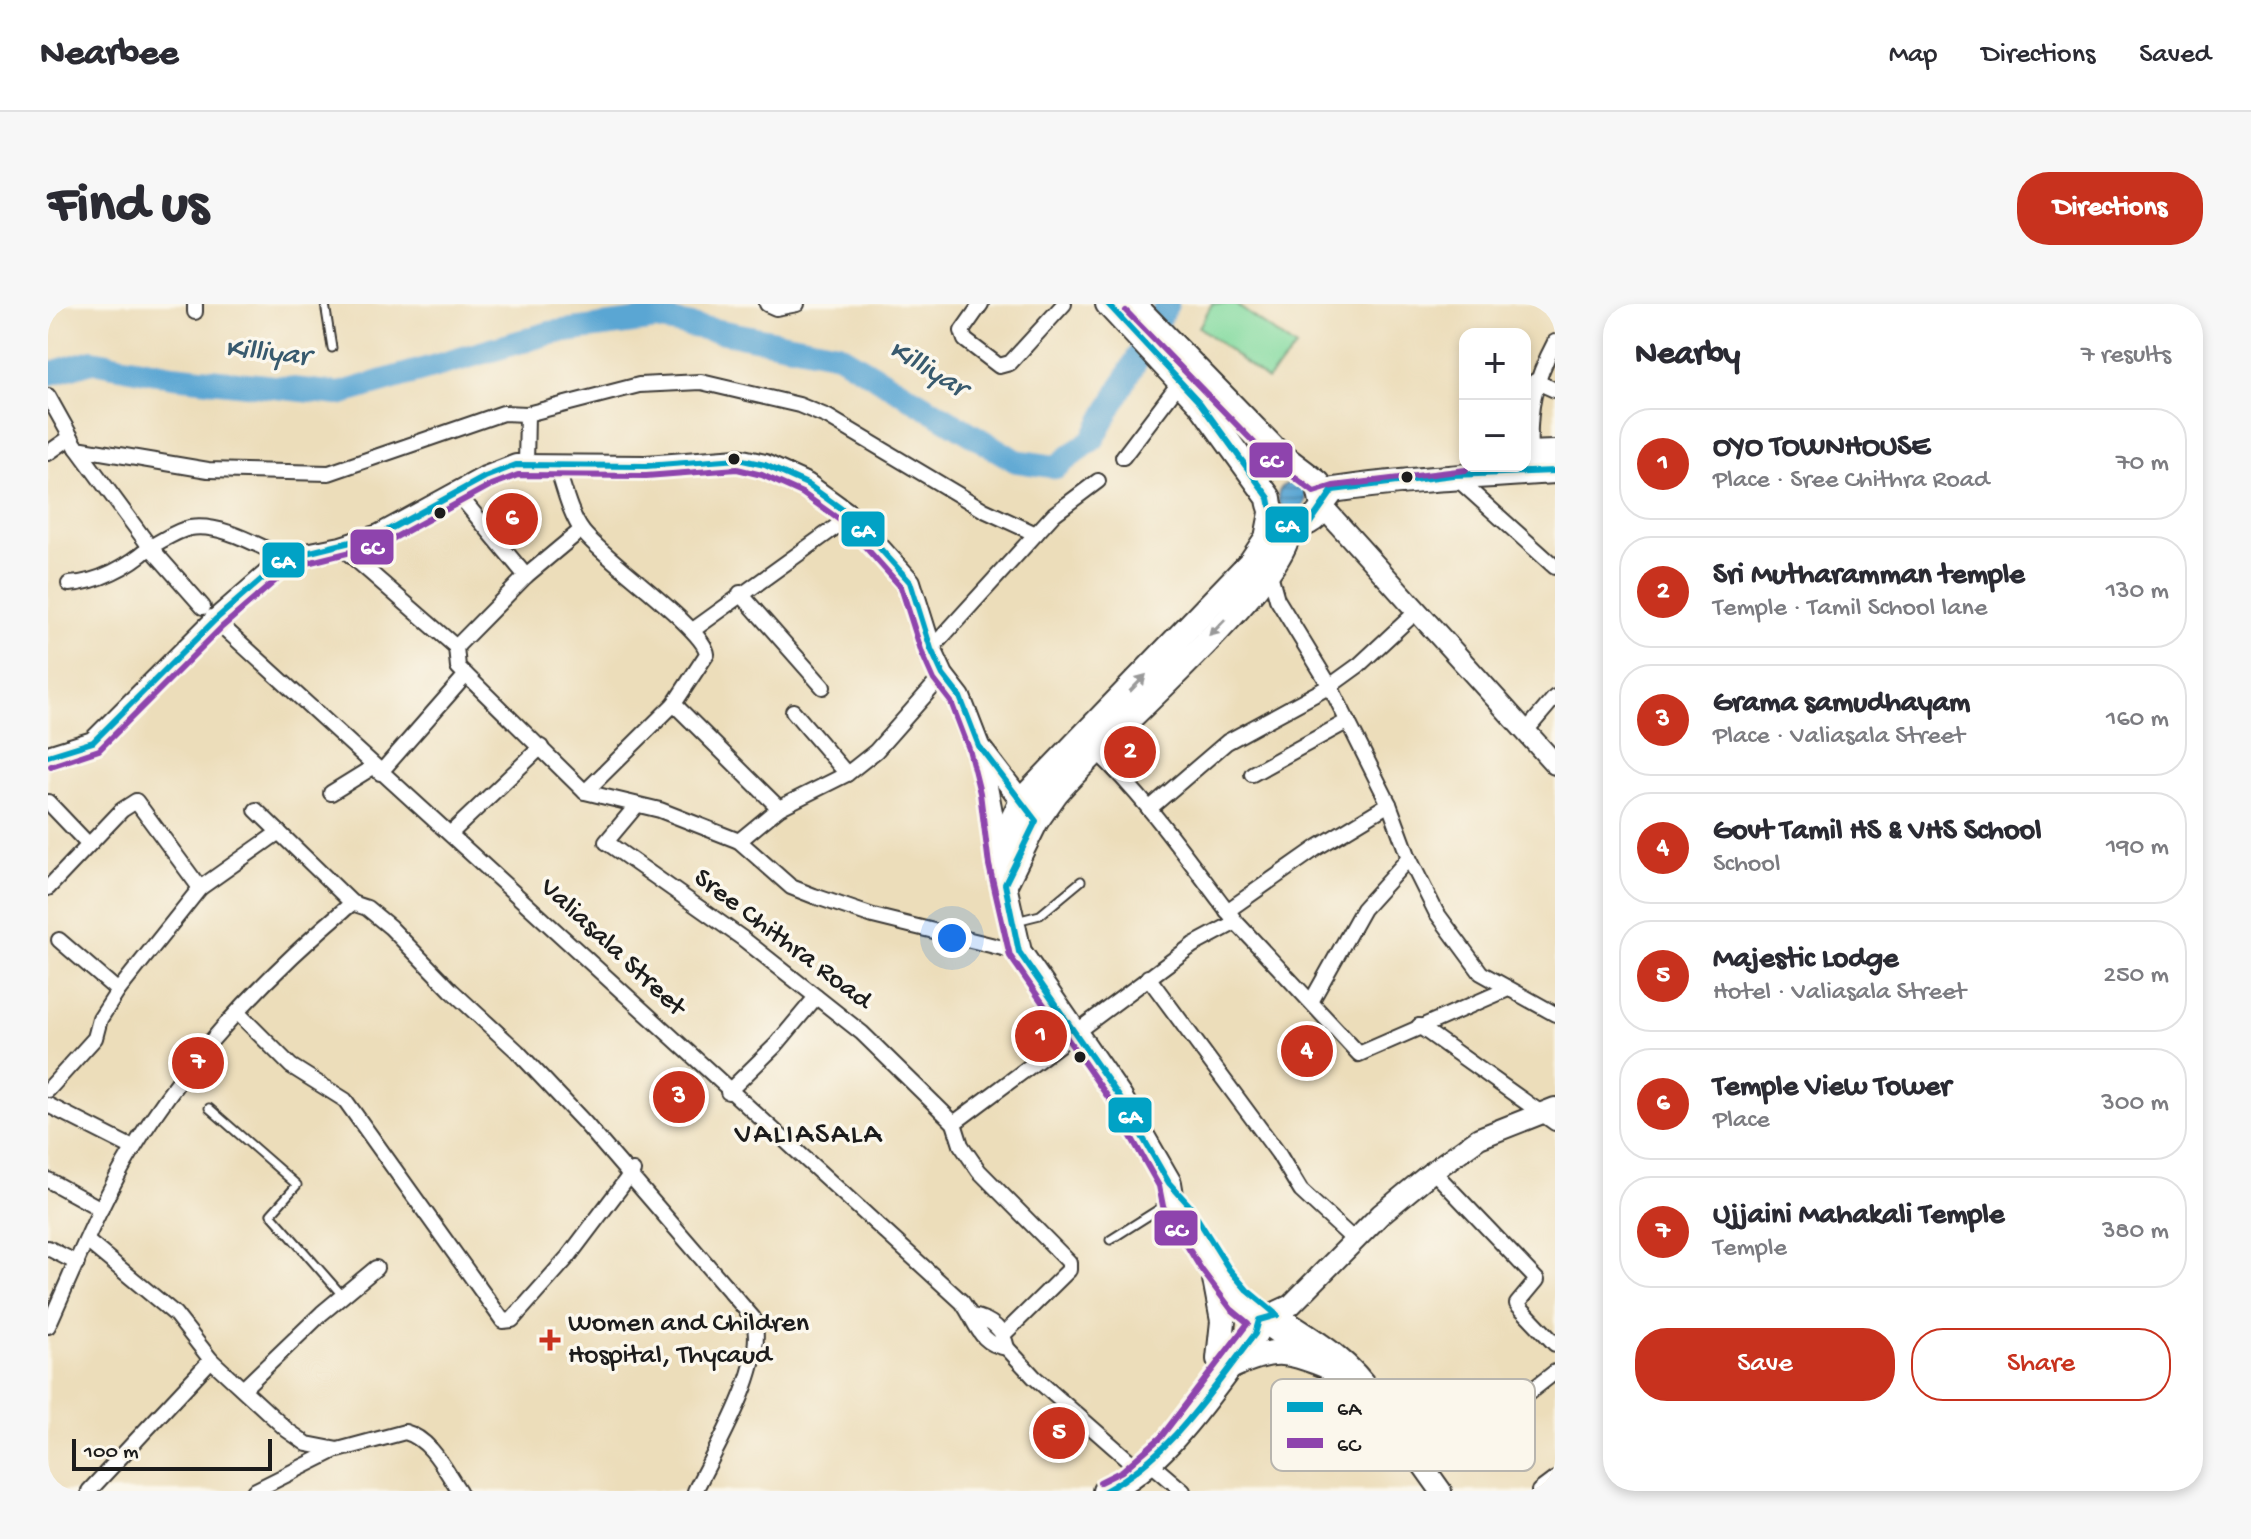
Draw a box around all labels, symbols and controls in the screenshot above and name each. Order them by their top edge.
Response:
text: Nearbee [40,33,178,77]
text: Map [1889,39,1937,72]
text: Directions [1981,39,2095,72]
text: Saved [2139,39,2211,72]
button: Directions [2017,172,2203,245]
text: Find us [48,175,208,241]
map controls [1459,328,1531,472]
button: + [1459,328,1531,400]
water label: Killiyar [223,332,316,376]
water label: Killiyar [882,333,977,410]
text: Nearby [1635,336,1740,376]
text: 7 results [2081,341,2171,372]
button: − [1459,400,1531,472]
text: OYO TOWNHOUSE [1713,431,1930,466]
line badge: 6C [1248,441,1294,479]
text: 1 [1658,449,1668,480]
text: 70 m [2116,449,2169,480]
text: 6C [1259,450,1285,476]
unlabelled marker [726,451,742,467]
text: Place · Sree Chithra Road [1713,466,1989,497]
unlabelled marker [1399,469,1415,485]
pin: 6 [486,489,538,549]
unlabelled marker [432,505,448,521]
line badge: 6A [1264,505,1310,544]
line badge: 6A [840,510,886,548]
text: 6A [1275,515,1301,541]
text: 6A [851,520,877,546]
line badge: 6C [349,528,395,566]
text: 6C [360,537,386,563]
line badge: 6A [261,541,306,579]
text: 6A [271,551,297,577]
text: Sri Mutharamman temple [1713,559,2025,594]
text: 2 [1657,577,1669,608]
text: 130 m [2106,577,2169,608]
text: Temple · Tamil School lane [1713,594,1987,625]
one-way arrow [1208,618,1227,637]
one-way arrow [1128,674,1146,693]
text: Grama samudhayam [1713,687,1970,722]
text: 3 [1656,705,1670,736]
text: 160 m [2106,705,2169,736]
pin: 2 [1104,722,1156,782]
text: Place · Valiasala Street [1713,722,1965,753]
text: Govt Tamil HS & VHS School [1713,815,2042,850]
text: 4 [1657,833,1669,864]
text: 190 m [2106,833,2169,864]
text: School [1713,850,1781,881]
street label: Sree Chithra Road [686,862,880,1019]
street label: Valiasala Street [531,871,694,1026]
your location [932,918,972,958]
text: Majestic Lodge [1713,943,1898,978]
text: 5 [1656,961,1670,992]
text: 250 m [2103,961,2169,992]
text: Hotel · Valiasala Street [1713,978,1966,1009]
pin: 1 [1015,1006,1067,1066]
pin: 4 [1281,1021,1333,1081]
pin: 7 [172,1033,224,1093]
unlabelled marker [1072,1049,1088,1065]
pin: 3 [653,1067,705,1127]
text: Temple View Tower [1713,1071,1951,1106]
text: 6 [1656,1089,1670,1120]
text: 300 m [2101,1089,2169,1120]
line badge: 6A [1107,1096,1153,1134]
text: 6A [1118,1106,1144,1132]
text: Place [1713,1106,1770,1137]
district label: VALIASALA [734,1119,883,1154]
text: Ujjaini Mahakali Temple [1713,1199,2004,1234]
line badge: 6C [1153,1209,1199,1247]
text: 7 [1656,1217,1670,1248]
text: 380 m [2102,1217,2169,1248]
text: 6C [1164,1219,1190,1245]
text: Temple [1713,1234,1787,1265]
place label: Women and Children Hospital, Thycaud [568,1308,810,1373]
button: Save [1635,1328,1895,1401]
button: Share [1911,1328,2171,1401]
marker: Women and Children Hospital, Thycaud [539,1329,561,1351]
legend [1271,1379,1535,1471]
text: 6A [1337,1398,1362,1424]
pin: 5 [1033,1403,1085,1463]
text: 6C [1337,1434,1362,1460]
scale bar [72,1435,272,1471]
text: 100 m [84,1440,139,1466]

